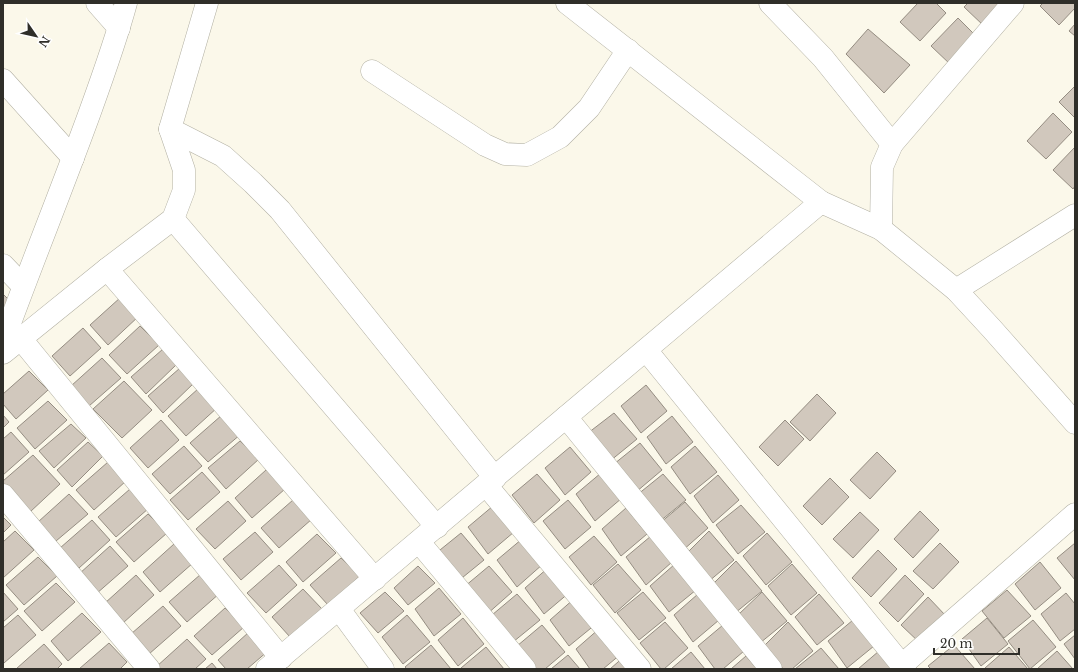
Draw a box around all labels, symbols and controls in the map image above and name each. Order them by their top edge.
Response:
north arrow [16,16,56,56]
text: N [35,33,53,50]
scale bar [934,630,1019,656]
text: 20 m [940,636,972,651]

